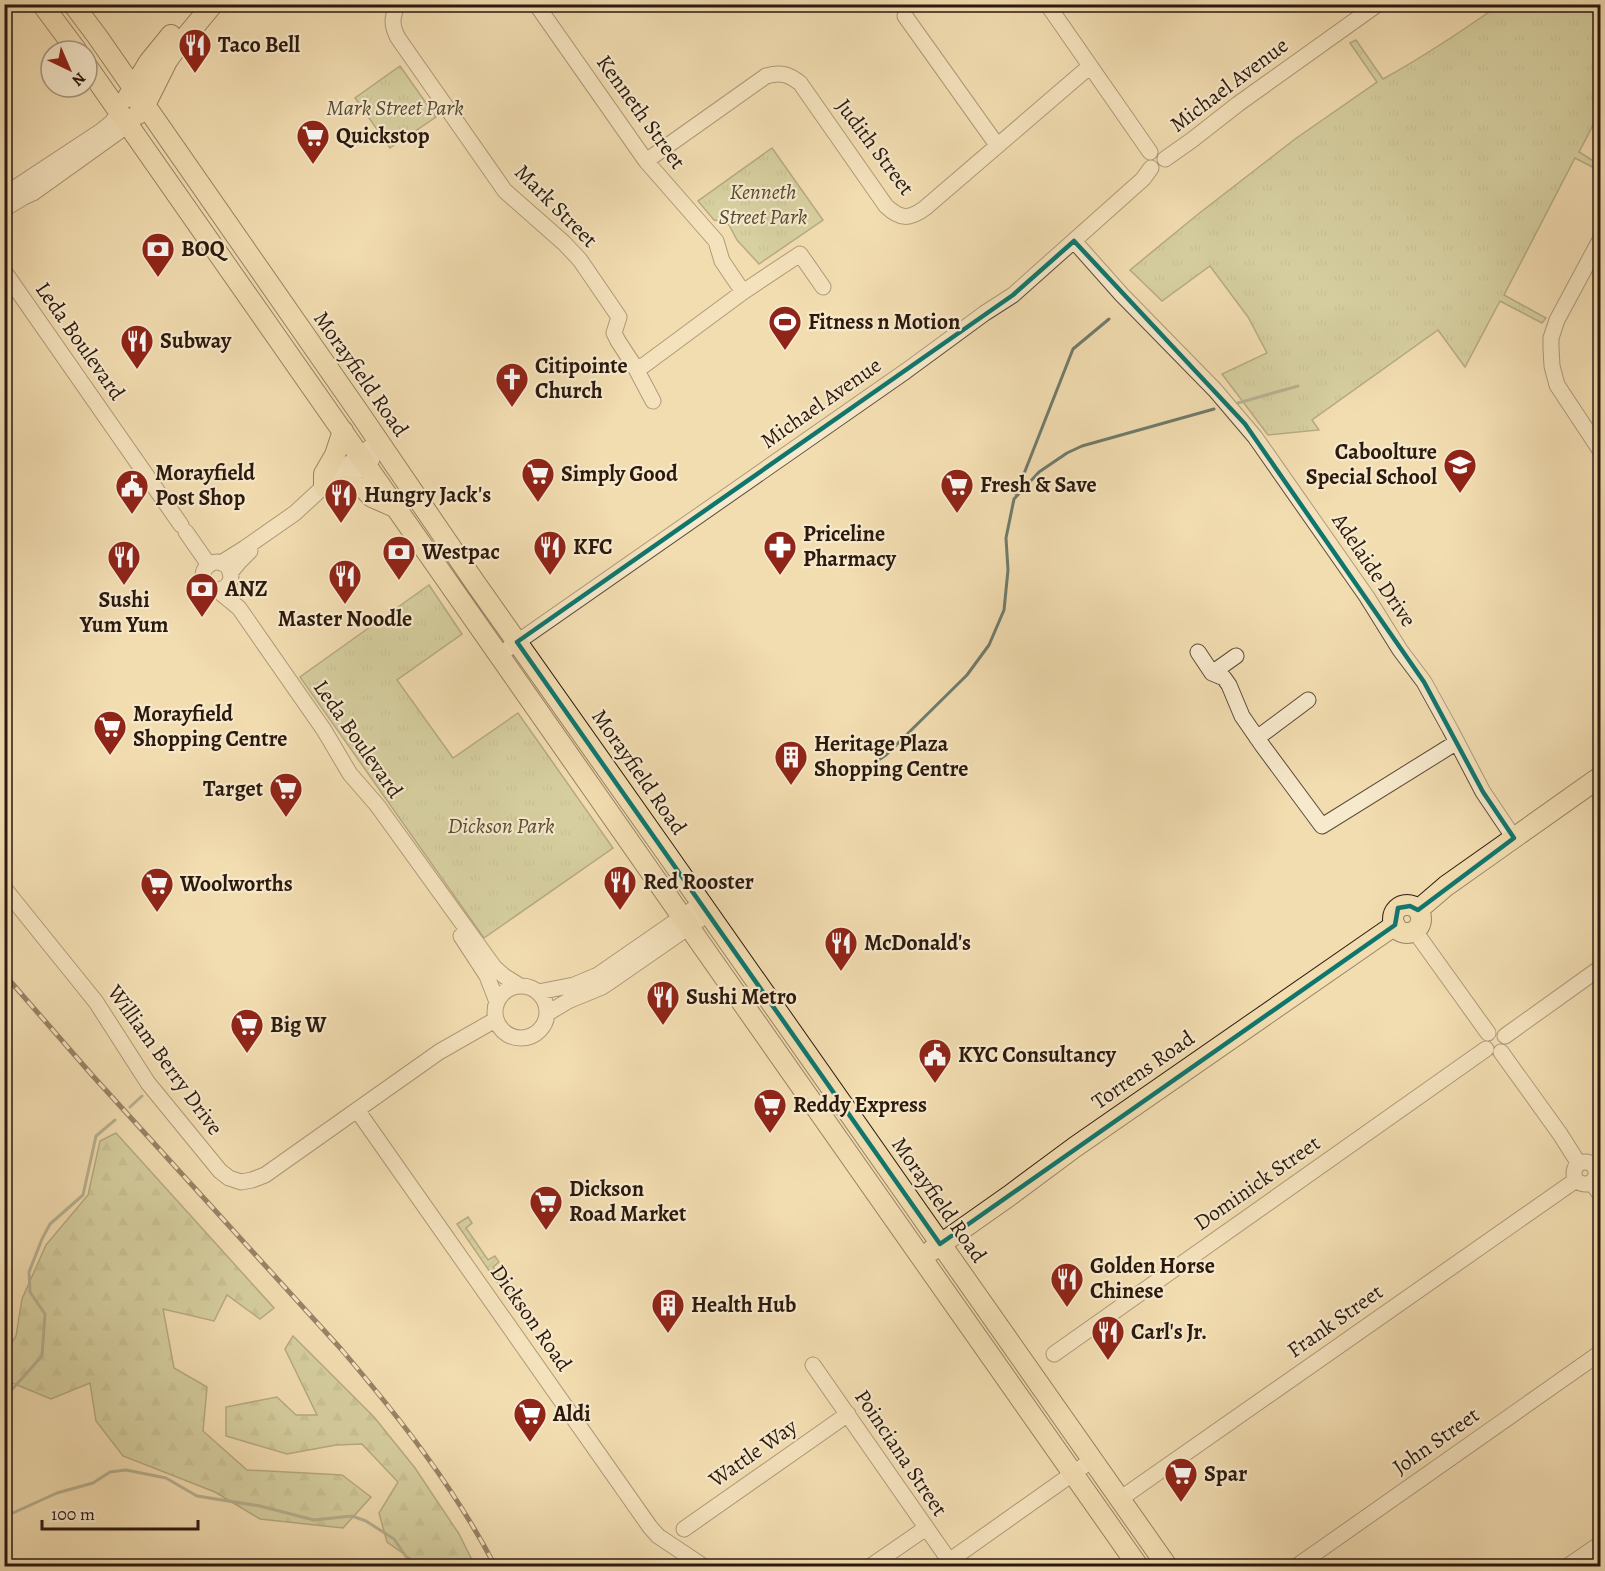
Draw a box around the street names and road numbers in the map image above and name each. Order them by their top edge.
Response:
street label: Michael Avenue [1164,31,1294,139]
street label: Kenneth Street [589,49,693,175]
street label: Judith Street [829,92,921,202]
street label: Mark Street [508,158,604,254]
street label: Leda Boulevard [28,276,132,406]
street label: Morayfield Road [307,305,416,443]
street label: Michael Avenue [755,350,887,456]
street label: Adelaide Drive [1324,506,1423,633]
street label: Leda Boulevard [306,674,410,804]
street label: Morayfield Road [585,703,694,841]
street label: William Berry Drive [100,978,230,1141]
street label: Torrens Road [1086,1023,1201,1116]
street label: Dominick Street [1188,1128,1326,1238]
street label: Morayfield Road [885,1131,994,1269]
street label: Dickson Road [483,1259,579,1378]
street label: Frank Street [1281,1277,1389,1365]
street label: Poinciana Street [847,1384,955,1522]
street label: John Street [1387,1400,1485,1482]
street label: Wattle Way [702,1412,803,1495]

